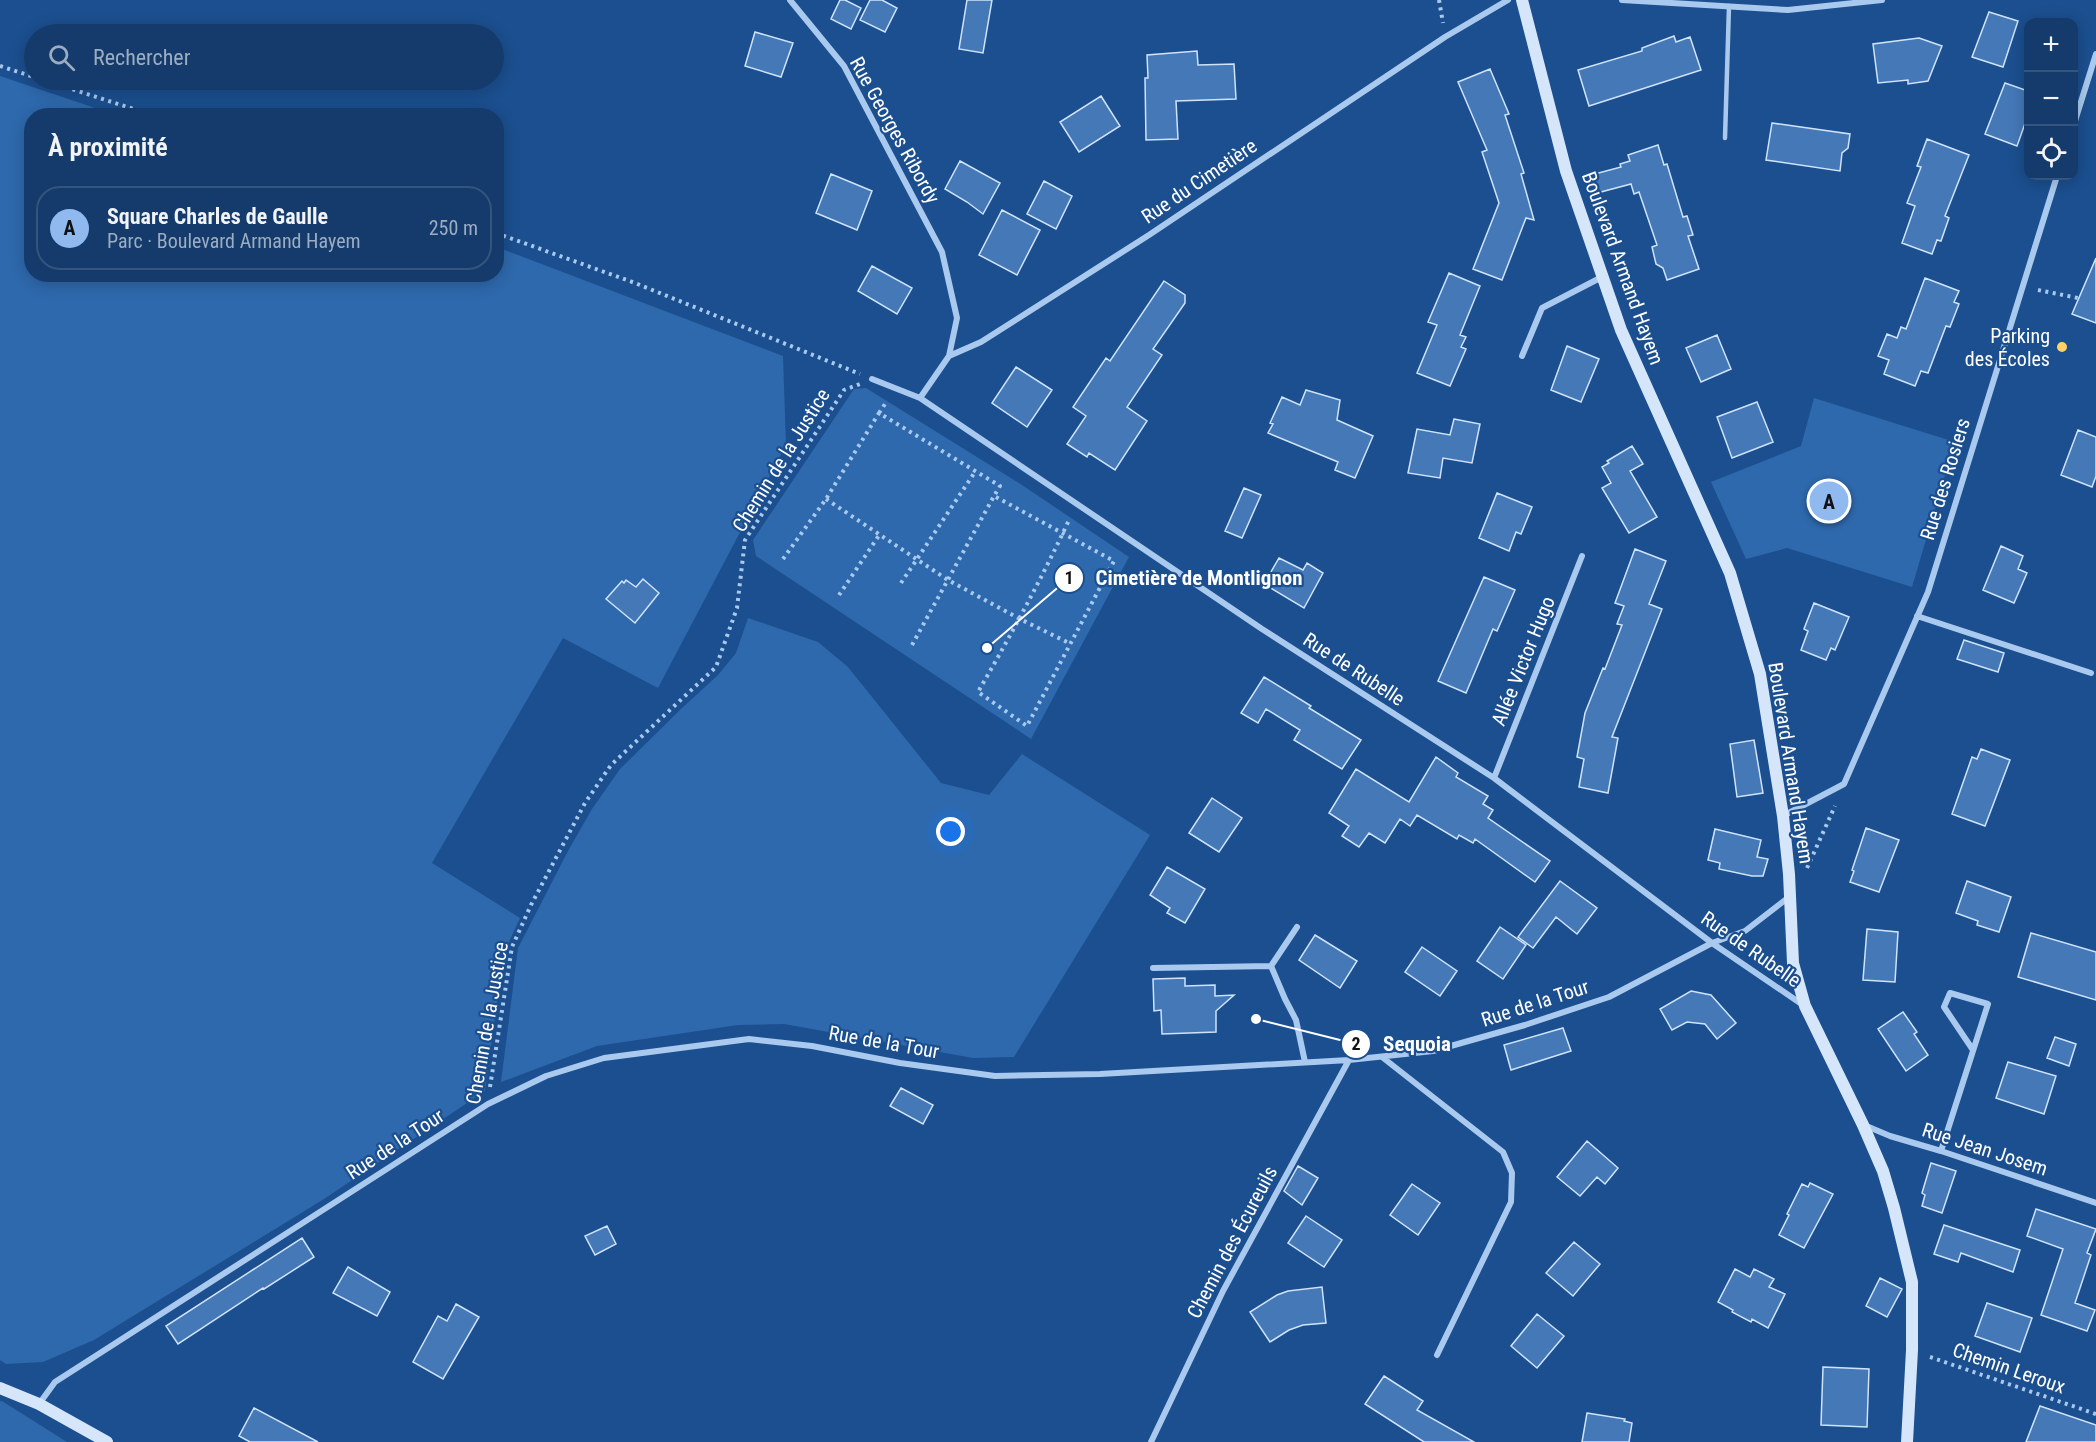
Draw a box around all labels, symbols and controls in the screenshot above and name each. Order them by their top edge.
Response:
map controls [2024,18,2078,180]
button: + [2024,18,2078,72]
search box [24,24,504,90]
icon: search [45,41,78,74]
text: Rechercher [93,45,190,70]
street label: Rue Georges Ribordy [845,53,945,207]
button: − [2024,72,2078,126]
button: locate [2024,126,2078,180]
text: À proximité [48,132,168,162]
street label: Rue du Cimetière [1137,134,1261,228]
street label: Boulevard Armand Hayem [1577,168,1669,368]
text: Square Charles de Gaulle [107,204,328,229]
text: A [64,216,75,240]
text: 250 m [429,216,478,240]
text: Parc · Boulevard Armand Hayem [107,229,361,253]
place label: Parking des Écoles [1965,324,2050,371]
marker: Parking des Écoles [2055,340,2069,354]
street label: Chemin de la Justice [727,384,835,536]
street label: Rue des Rosiers [1915,415,1975,543]
pin: A [1810,478,1848,524]
callout: Cimetière de Montlignon [1054,559,1315,598]
text: Cimetière de Montlignon [1095,566,1303,590]
text: 1 [1064,567,1074,588]
street label: Allée Victor Hugo [1486,593,1560,729]
street label: Rue de Rubelle [1299,627,1409,711]
street label: Boulevard Armand Hayem [1763,660,1819,866]
your location [936,817,965,846]
street label: Rue de Rubelle [1697,906,1805,992]
street label: Chemin de la Justice [461,940,513,1106]
street label: Rue de la Tour [1478,974,1592,1032]
street label: Rue de la Tour [827,1020,941,1064]
callout: Sequoia [1341,1024,1463,1063]
text: Sequoia [1383,1032,1451,1056]
text: 2 [1351,1033,1361,1054]
street label: Rue de la Tour [342,1104,448,1184]
street label: Rue Jean Josem [1919,1117,2051,1181]
street label: Chemin des Écureuils [1182,1162,1282,1322]
street label: Chemin Leroux [1950,1338,2069,1399]

